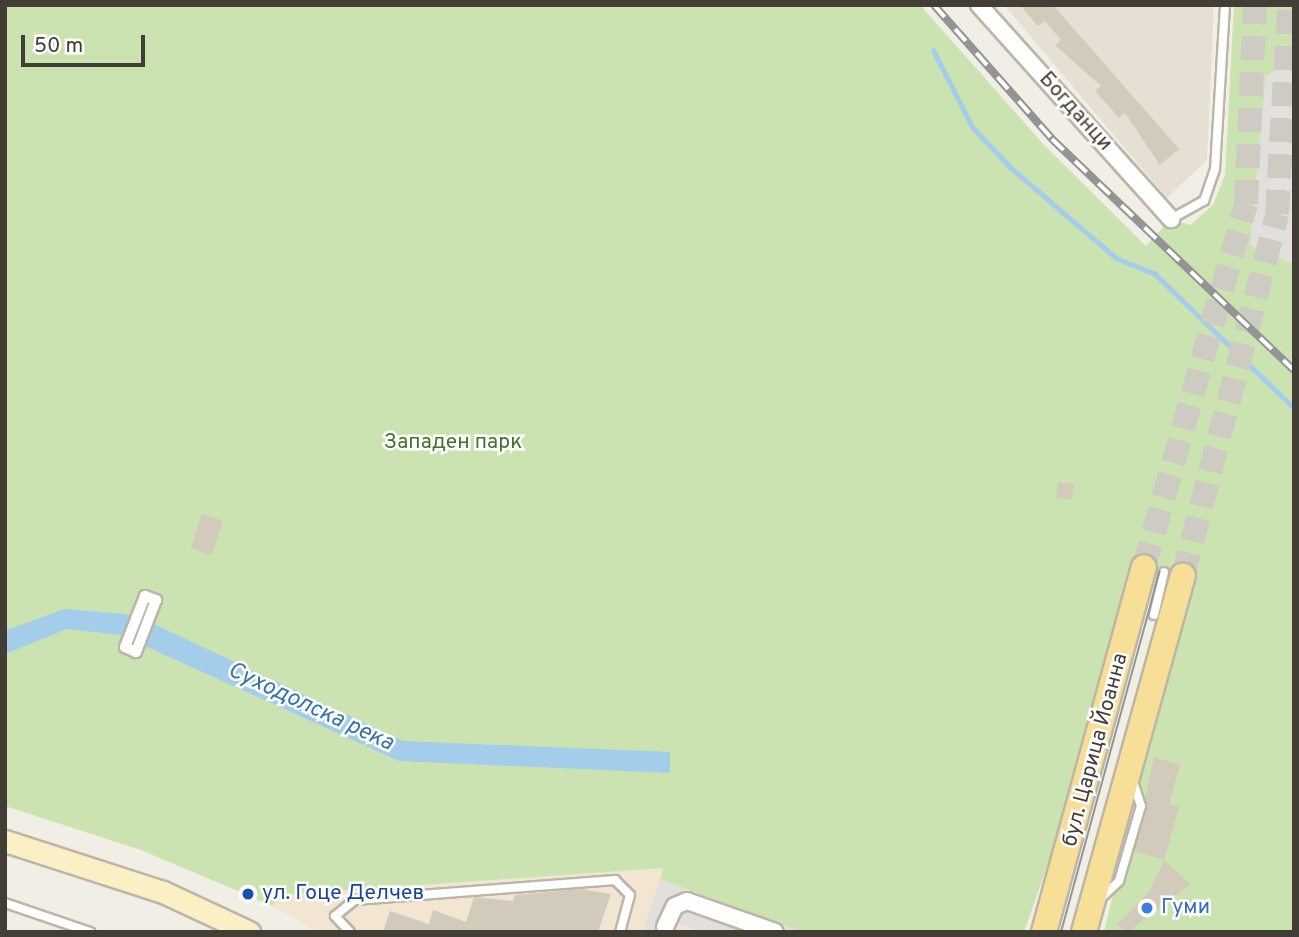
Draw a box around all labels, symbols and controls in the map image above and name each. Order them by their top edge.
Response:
scale bar [24,21,149,65]
text: 50 m [34,33,83,60]
street label: Богданци [1033,67,1117,157]
park label: Западен парк [384,430,522,456]
street label: бул. Царица Йоанна [1058,651,1134,849]
water label: Суходолска река [223,657,397,759]
place label: ул. Гоце Делчев [262,881,424,907]
marker: ул. Гоце Делчев [240,886,256,902]
place label: Гуми [1161,895,1210,921]
marker: Гуми [1139,900,1155,916]

